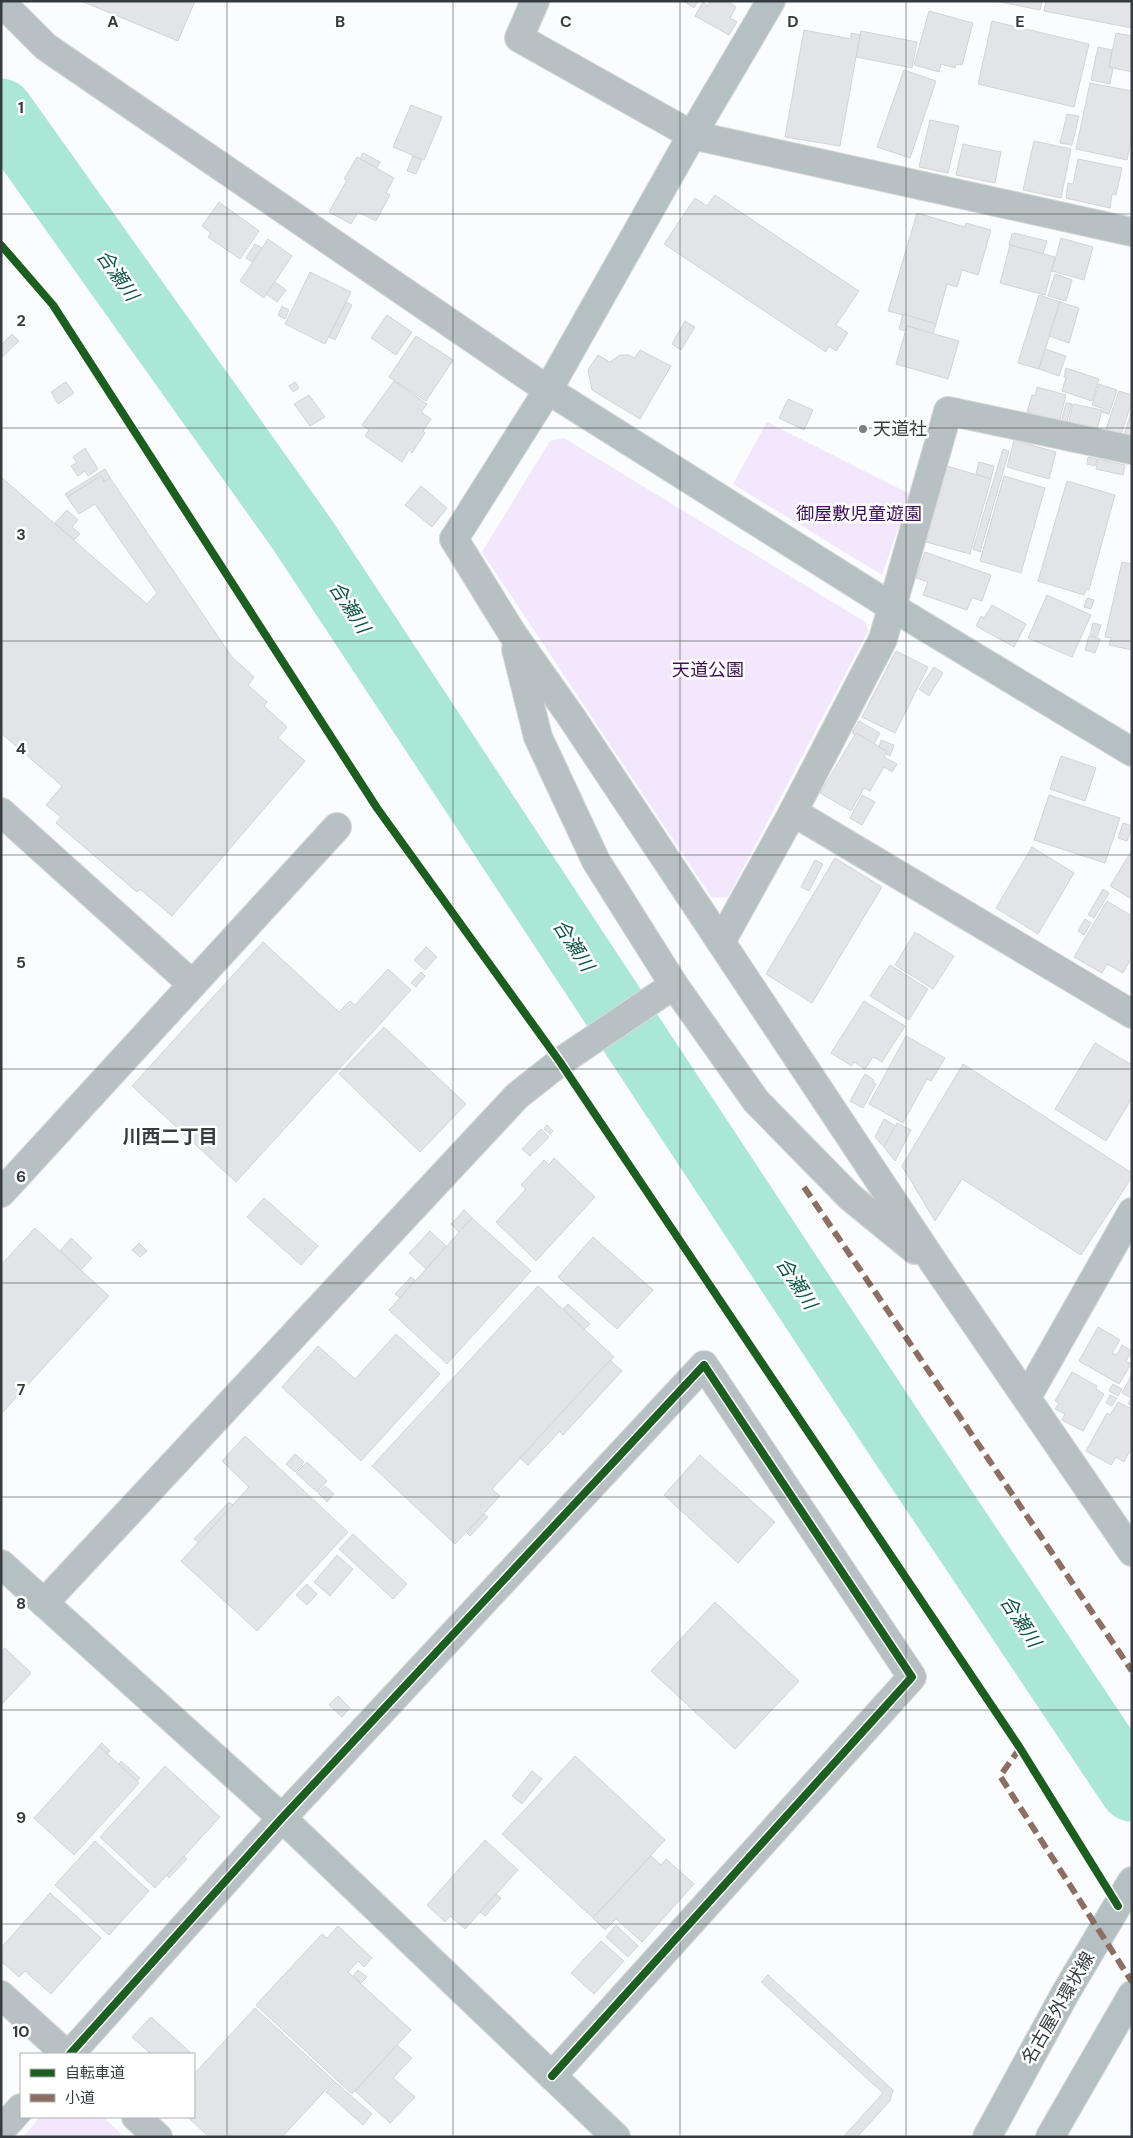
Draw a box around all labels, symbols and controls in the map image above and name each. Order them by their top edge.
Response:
text: A [107,11,119,32]
text: B [335,11,345,32]
text: C [560,11,572,32]
text: D [787,11,799,32]
text: E [1015,11,1025,32]
text: 1 [18,97,24,118]
water label: 合瀬川 [91,245,145,307]
text: 2 [16,310,26,331]
place label: 天道社 [873,417,927,441]
marker: 天道社 [857,423,869,435]
park label: 御屋敷児童遊園 [796,502,922,526]
text: 3 [16,524,26,545]
water label: 合瀬川 [324,577,377,640]
park label: 天道公園 [672,658,744,682]
text: 4 [16,738,26,759]
water label: 合瀬川 [548,915,601,978]
text: 5 [16,952,26,973]
district label: 川西二丁目 [122,1124,218,1149]
text: 6 [16,1166,26,1187]
water label: 合瀬川 [771,1253,824,1316]
text: 7 [17,1379,26,1400]
water label: 合瀬川 [995,1591,1048,1654]
text: 8 [16,1593,26,1614]
text: 9 [16,1807,26,1828]
street label: 名古屋外環状線 [1016,1947,1100,2069]
text: 10 [12,2021,30,2042]
legend [20,2053,195,2118]
text: 自転車道 [65,2063,125,2083]
text: 小道 [65,2088,95,2108]

